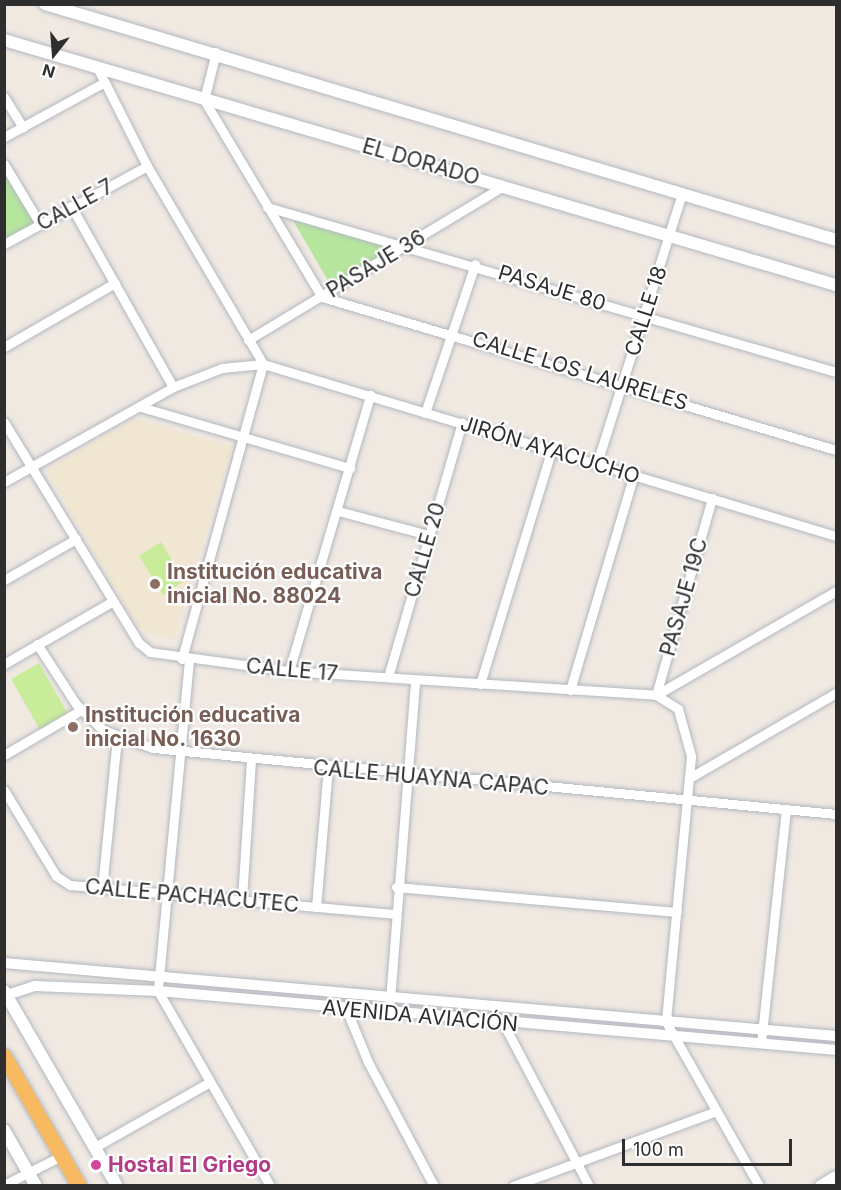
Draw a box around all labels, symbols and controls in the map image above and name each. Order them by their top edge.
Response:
north arrow [24,24,84,84]
text: N [40,60,58,83]
street label: EL DORADO [359,133,483,191]
street label: CALLE 7 [32,174,118,236]
street label: PASAJE 36 [322,225,430,303]
street label: PASAJE 80 [495,260,609,316]
street label: CALLE 18 [620,263,672,359]
street label: CALLE LOS LAURELES [469,326,691,416]
street label: JIRÓN AYACUCHO [457,411,643,489]
street label: CALLE 20 [399,500,451,600]
street label: PASAJE 19C [655,535,713,659]
place label: Institución educativa inicial No. 88024 [167,559,382,609]
marker: Institución educativa inicial No. 88024 [148,577,162,591]
street label: CALLE 17 [245,653,339,687]
place label: Institución educativa inicial No. 1630 [85,702,300,752]
marker: Institución educativa inicial No. 1630 [66,720,80,734]
street label: CALLE HUAYNA CAPAC [312,755,550,801]
street label: CALLE PACHACUTEC [84,874,300,918]
street label: AVENIDA AVIACIÓN [321,995,519,1037]
scale bar [625,1127,794,1165]
text: 100 m [633,1139,684,1160]
place label: Hostal El Griego [108,1152,271,1178]
marker: Hostal El Griego [89,1158,103,1172]

